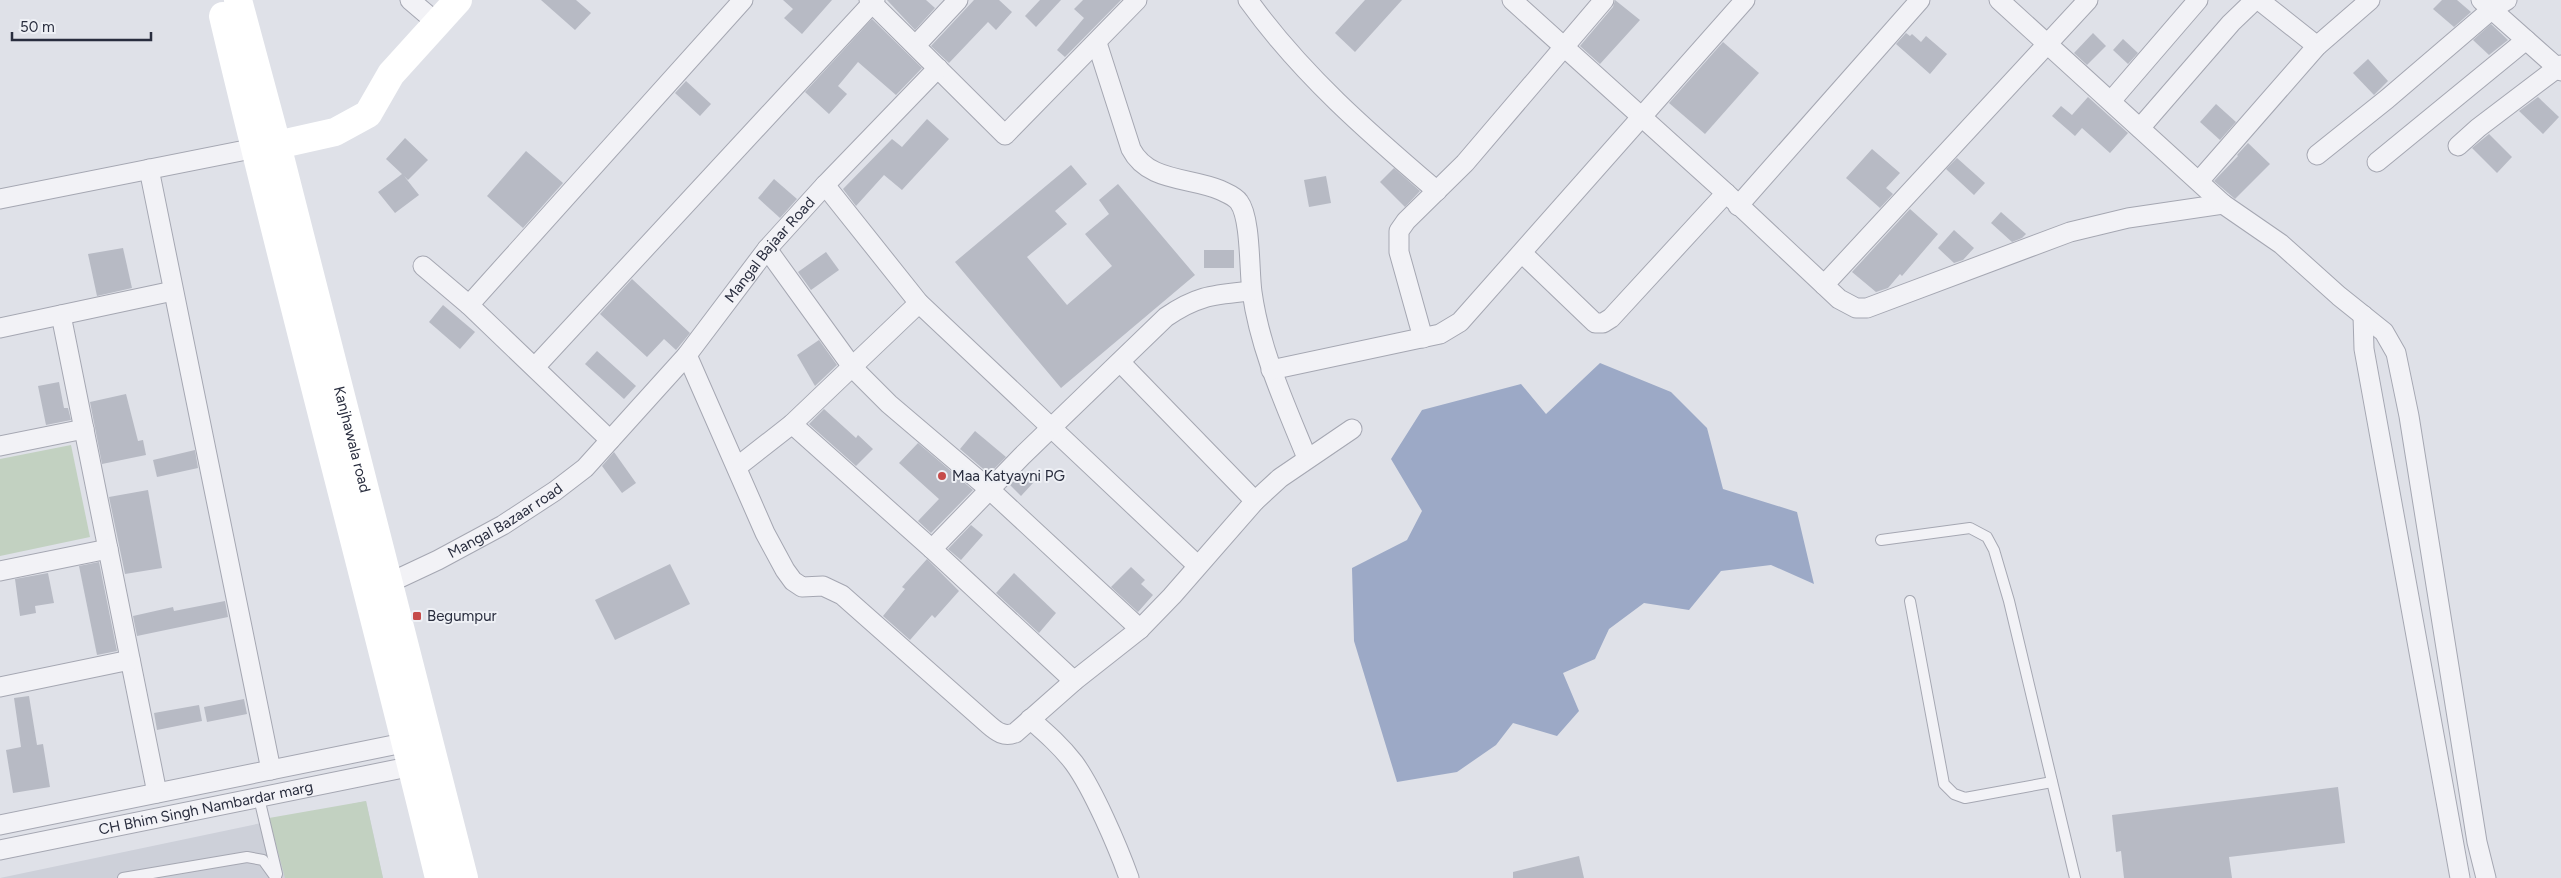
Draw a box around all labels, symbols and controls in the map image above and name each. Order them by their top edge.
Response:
scale bar [12,10,151,42]
text: 50 m [20,18,55,36]
street label: Mangal Bajaar Road [721,193,819,306]
street label: Kanjhawala road [330,384,374,495]
place label: Maa Katyayni PG [952,467,1065,485]
marker: Maa Katyayni PG [936,470,948,482]
street label: Mangal Bazaar road [445,479,566,562]
place label: Begumpur [427,607,497,625]
marker: Begumpur [411,610,423,622]
street label: CH Bhim Singh Nambardar marg [97,778,315,839]

